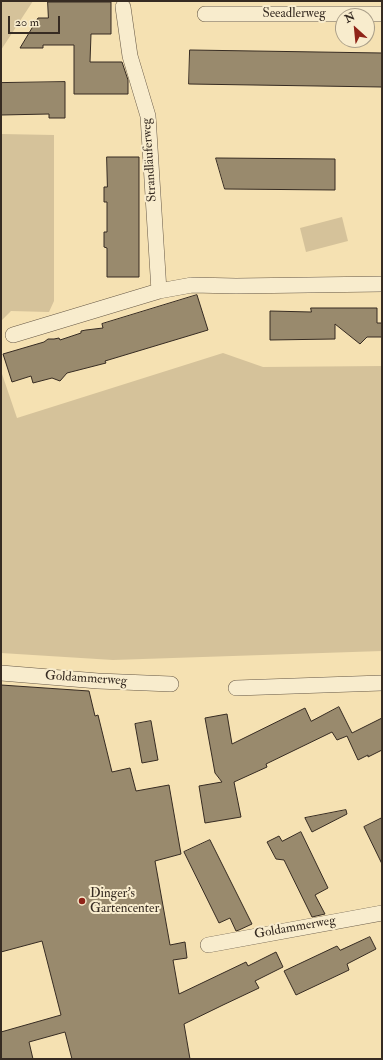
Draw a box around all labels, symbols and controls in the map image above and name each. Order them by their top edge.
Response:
street label: Seeadlerweg [262,6,326,22]
scale bar [10,8,62,34]
north arrow [335,8,375,48]
text: N [342,10,357,26]
text: 20 m [15,15,39,30]
street label: Strandläuferweg [139,117,161,203]
street label: Goldammerweg [44,668,128,690]
place label: Dinger's Gartencenter [90,886,159,917]
marker: Dinger's Gartencenter [77,896,87,906]
street label: Goldammerweg [253,913,337,943]

